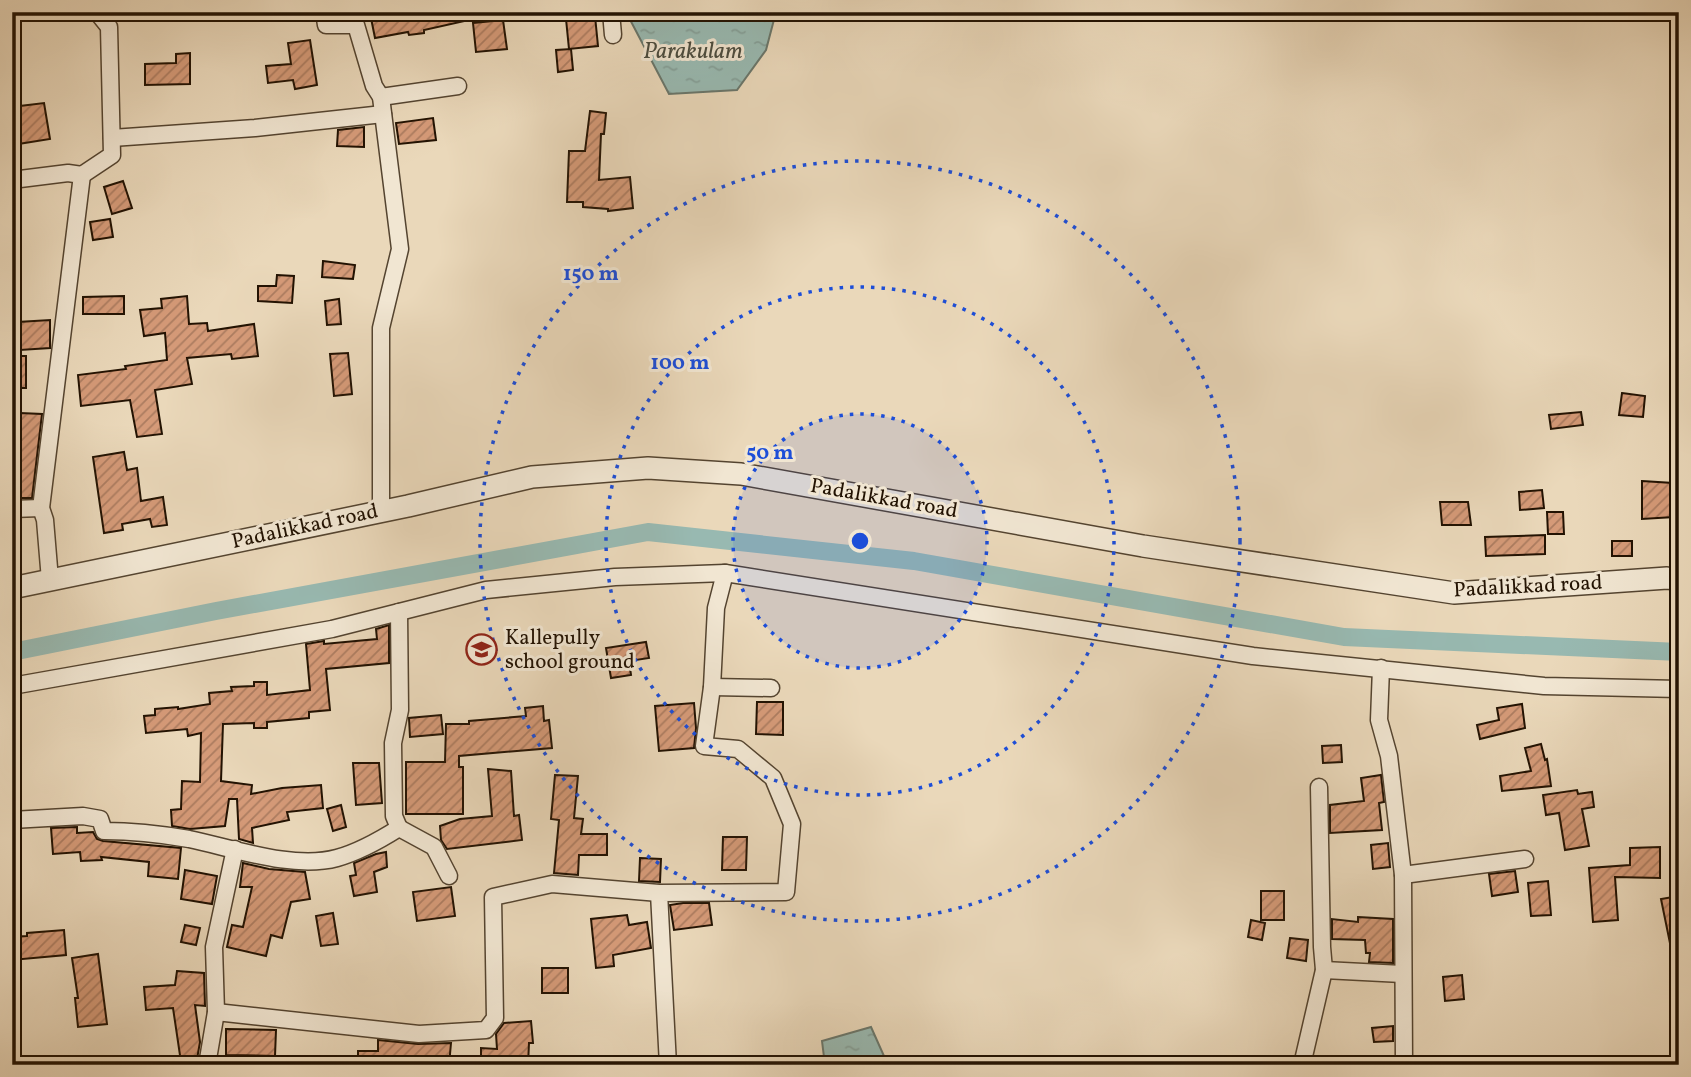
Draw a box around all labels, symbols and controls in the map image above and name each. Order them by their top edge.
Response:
water label: Parakulam [643,36,743,68]
text: 150 m [563,260,619,289]
text: 100 m [650,349,710,378]
text: 50 m [746,439,794,468]
street label: Padalikkad road [808,472,960,526]
street label: Padalikkad road [229,497,381,557]
centre of rings [848,529,872,553]
street label: Padalikkad road [1453,569,1603,605]
place label: Kallepully school ground [505,624,635,677]
school or university icon: Kallepully school ground [465,633,499,667]

